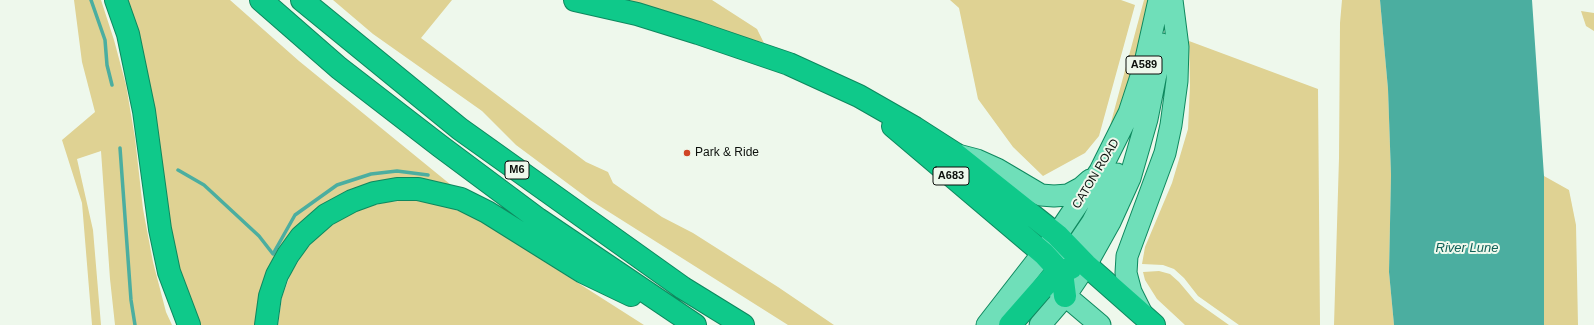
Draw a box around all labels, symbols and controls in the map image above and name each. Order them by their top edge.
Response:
road number: A589 [1126,56,1162,74]
street label: CATON ROAD [1070,136,1122,212]
place label: Park & Ride [695,146,759,160]
marker: Park & Ride [682,148,692,158]
road number: M6 [505,161,529,179]
road number: A683 [933,167,969,185]
water label: River Lune [1436,240,1498,256]

